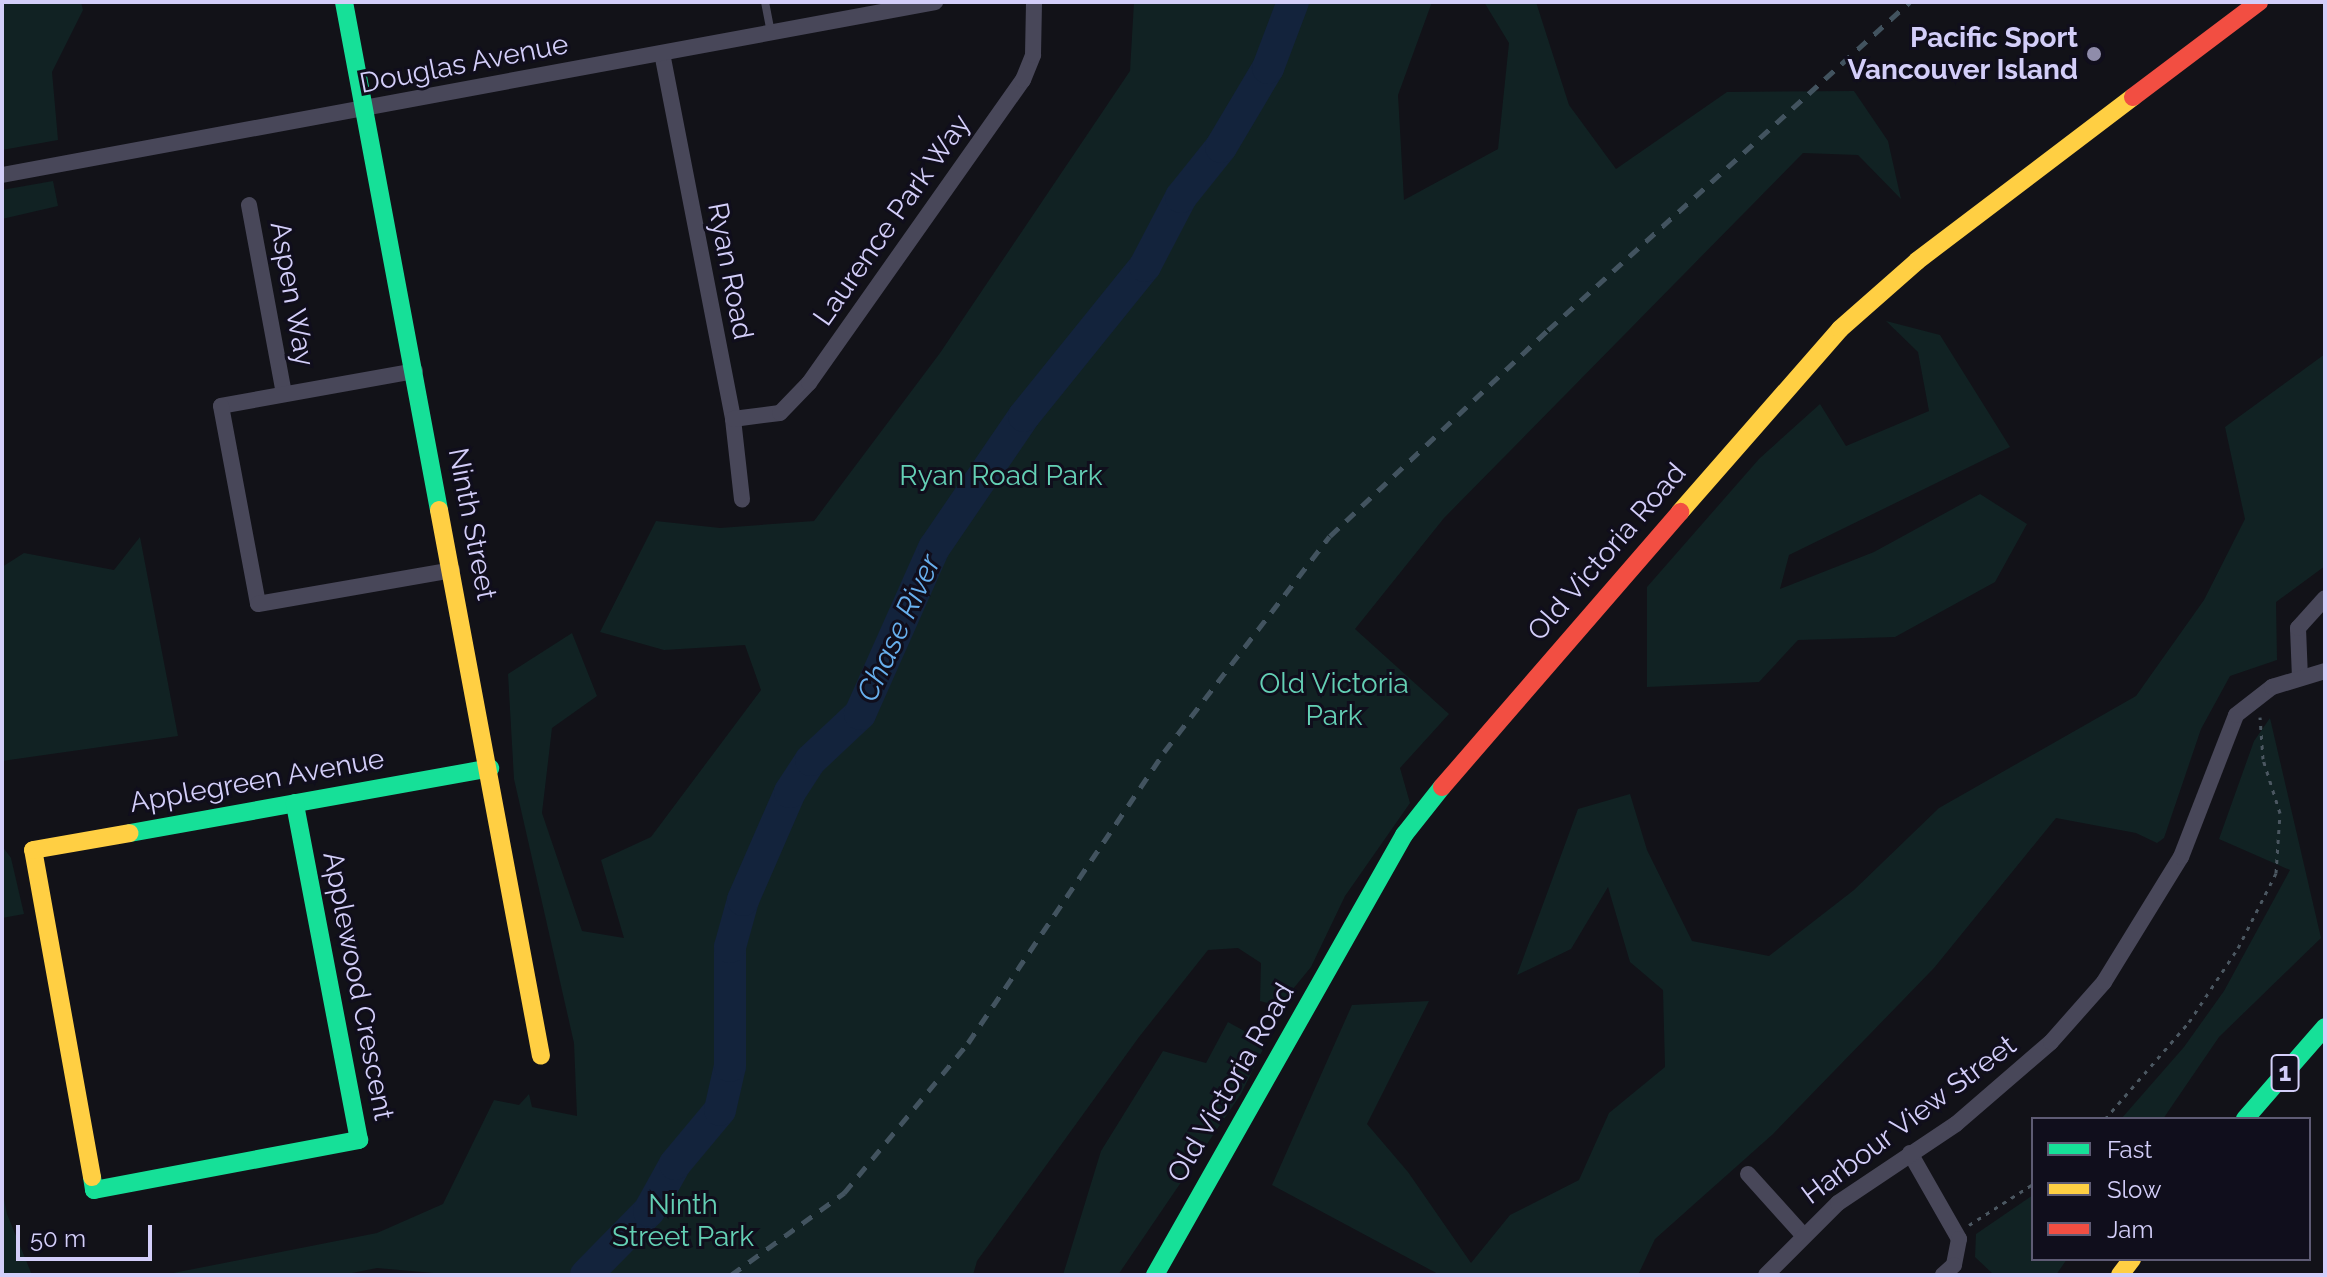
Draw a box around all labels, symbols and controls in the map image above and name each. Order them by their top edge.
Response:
place label: Pacific Sport Vancouver Island [1847,21,2078,87]
street label: Douglas Avenue [357,27,571,101]
marker: Pacific Sport Vancouver Island [2085,45,2103,63]
street label: Laurence Park Way [806,107,978,333]
street label: Ryan Road [700,200,760,342]
street label: Aspen Way [263,219,321,369]
street label: Ninth Street [441,445,503,603]
street label: Old Victoria Road [1521,456,1693,648]
park label: Ryan Road Park [899,459,1103,493]
water label: Chase River [849,549,949,707]
park label: Old Victoria Park [1259,667,1409,733]
street label: Applegreen Avenue [127,742,387,820]
street label: Applewood Crescent [315,849,401,1123]
street label: Old Victoria Road [1160,977,1302,1189]
street label: Harbour View Street [1794,1028,2024,1212]
road number: 1 [2269,1051,2301,1095]
legend [2031,1117,2311,1261]
text: Fast [2107,1135,2152,1164]
text: Slow [2107,1175,2161,1204]
park label: Ninth Street Park [612,1188,754,1254]
scale bar [20,1209,156,1259]
text: Jam [2107,1215,2153,1244]
text: 50 m [30,1224,86,1253]

